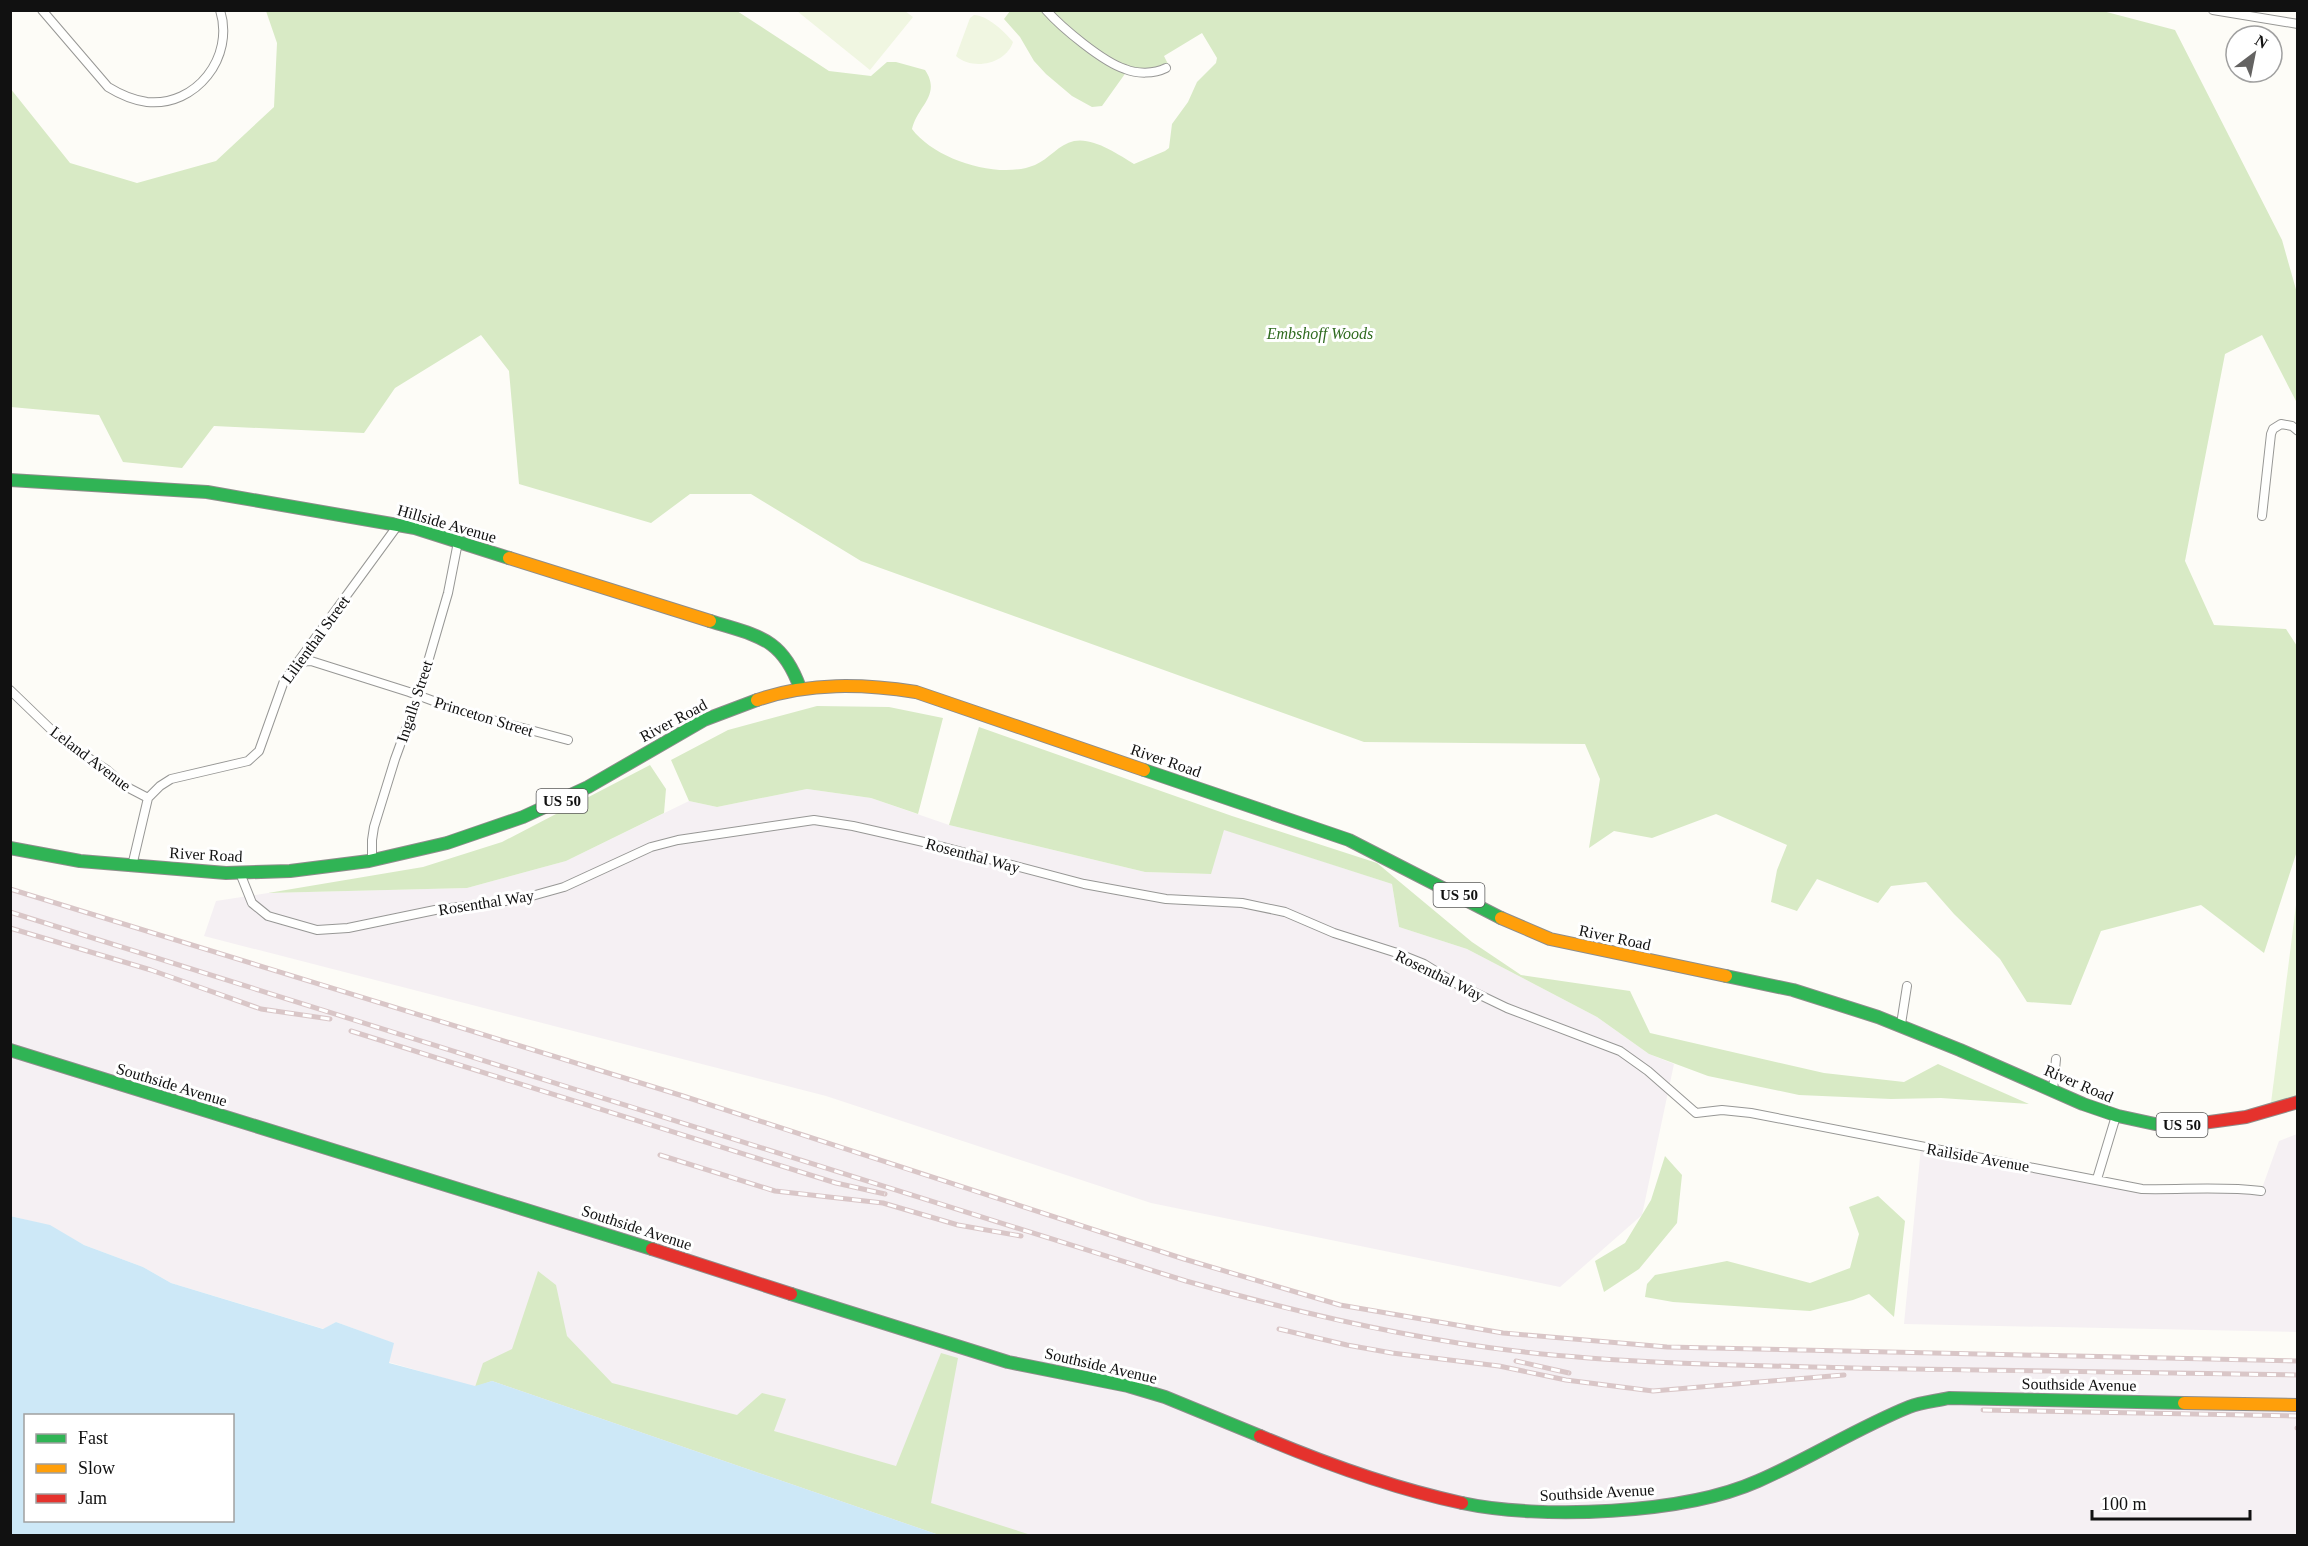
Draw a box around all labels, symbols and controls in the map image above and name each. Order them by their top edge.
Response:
north arrow [2224,24,2284,84]
text: N [2252,31,2271,52]
park label: Embshoff Woods [1266,325,1373,343]
street label: Hillside Avenue [395,501,498,546]
street label: Lilienthal Street [278,592,353,686]
street label: Ingalls Street [393,658,437,744]
street label: Princeton Street [432,693,536,740]
street label: River Road [637,696,710,745]
street label: Leland Avenue [47,723,134,794]
street label: River Road [1128,740,1203,780]
road number: US 50 [536,789,588,813]
street label: Rosenthal Way [924,835,1022,877]
street label: River Road [169,844,243,865]
road number: US 50 [1434,883,1484,907]
street label: Rosenthal Way [437,887,535,919]
street label: River Road [1577,922,1653,953]
street label: Rosenthal Way [1392,947,1487,1005]
street label: Southside Avenue [114,1060,229,1109]
street label: River Road [2042,1061,2116,1106]
road number: US 50 [2156,1113,2208,1137]
street label: Railside Avenue [1925,1140,2031,1175]
street label: Southside Avenue [580,1202,694,1253]
street label: Southside Avenue [1043,1344,1159,1387]
street label: Southside Avenue [2021,1375,2137,1394]
legend [24,1414,234,1522]
text: Fast [78,1428,108,1448]
text: Slow [78,1458,115,1478]
street label: Southside Avenue [1539,1481,1655,1504]
scale bar [2092,1483,2250,1521]
text: Jam [78,1488,107,1508]
text: 100 m [2101,1494,2147,1514]

